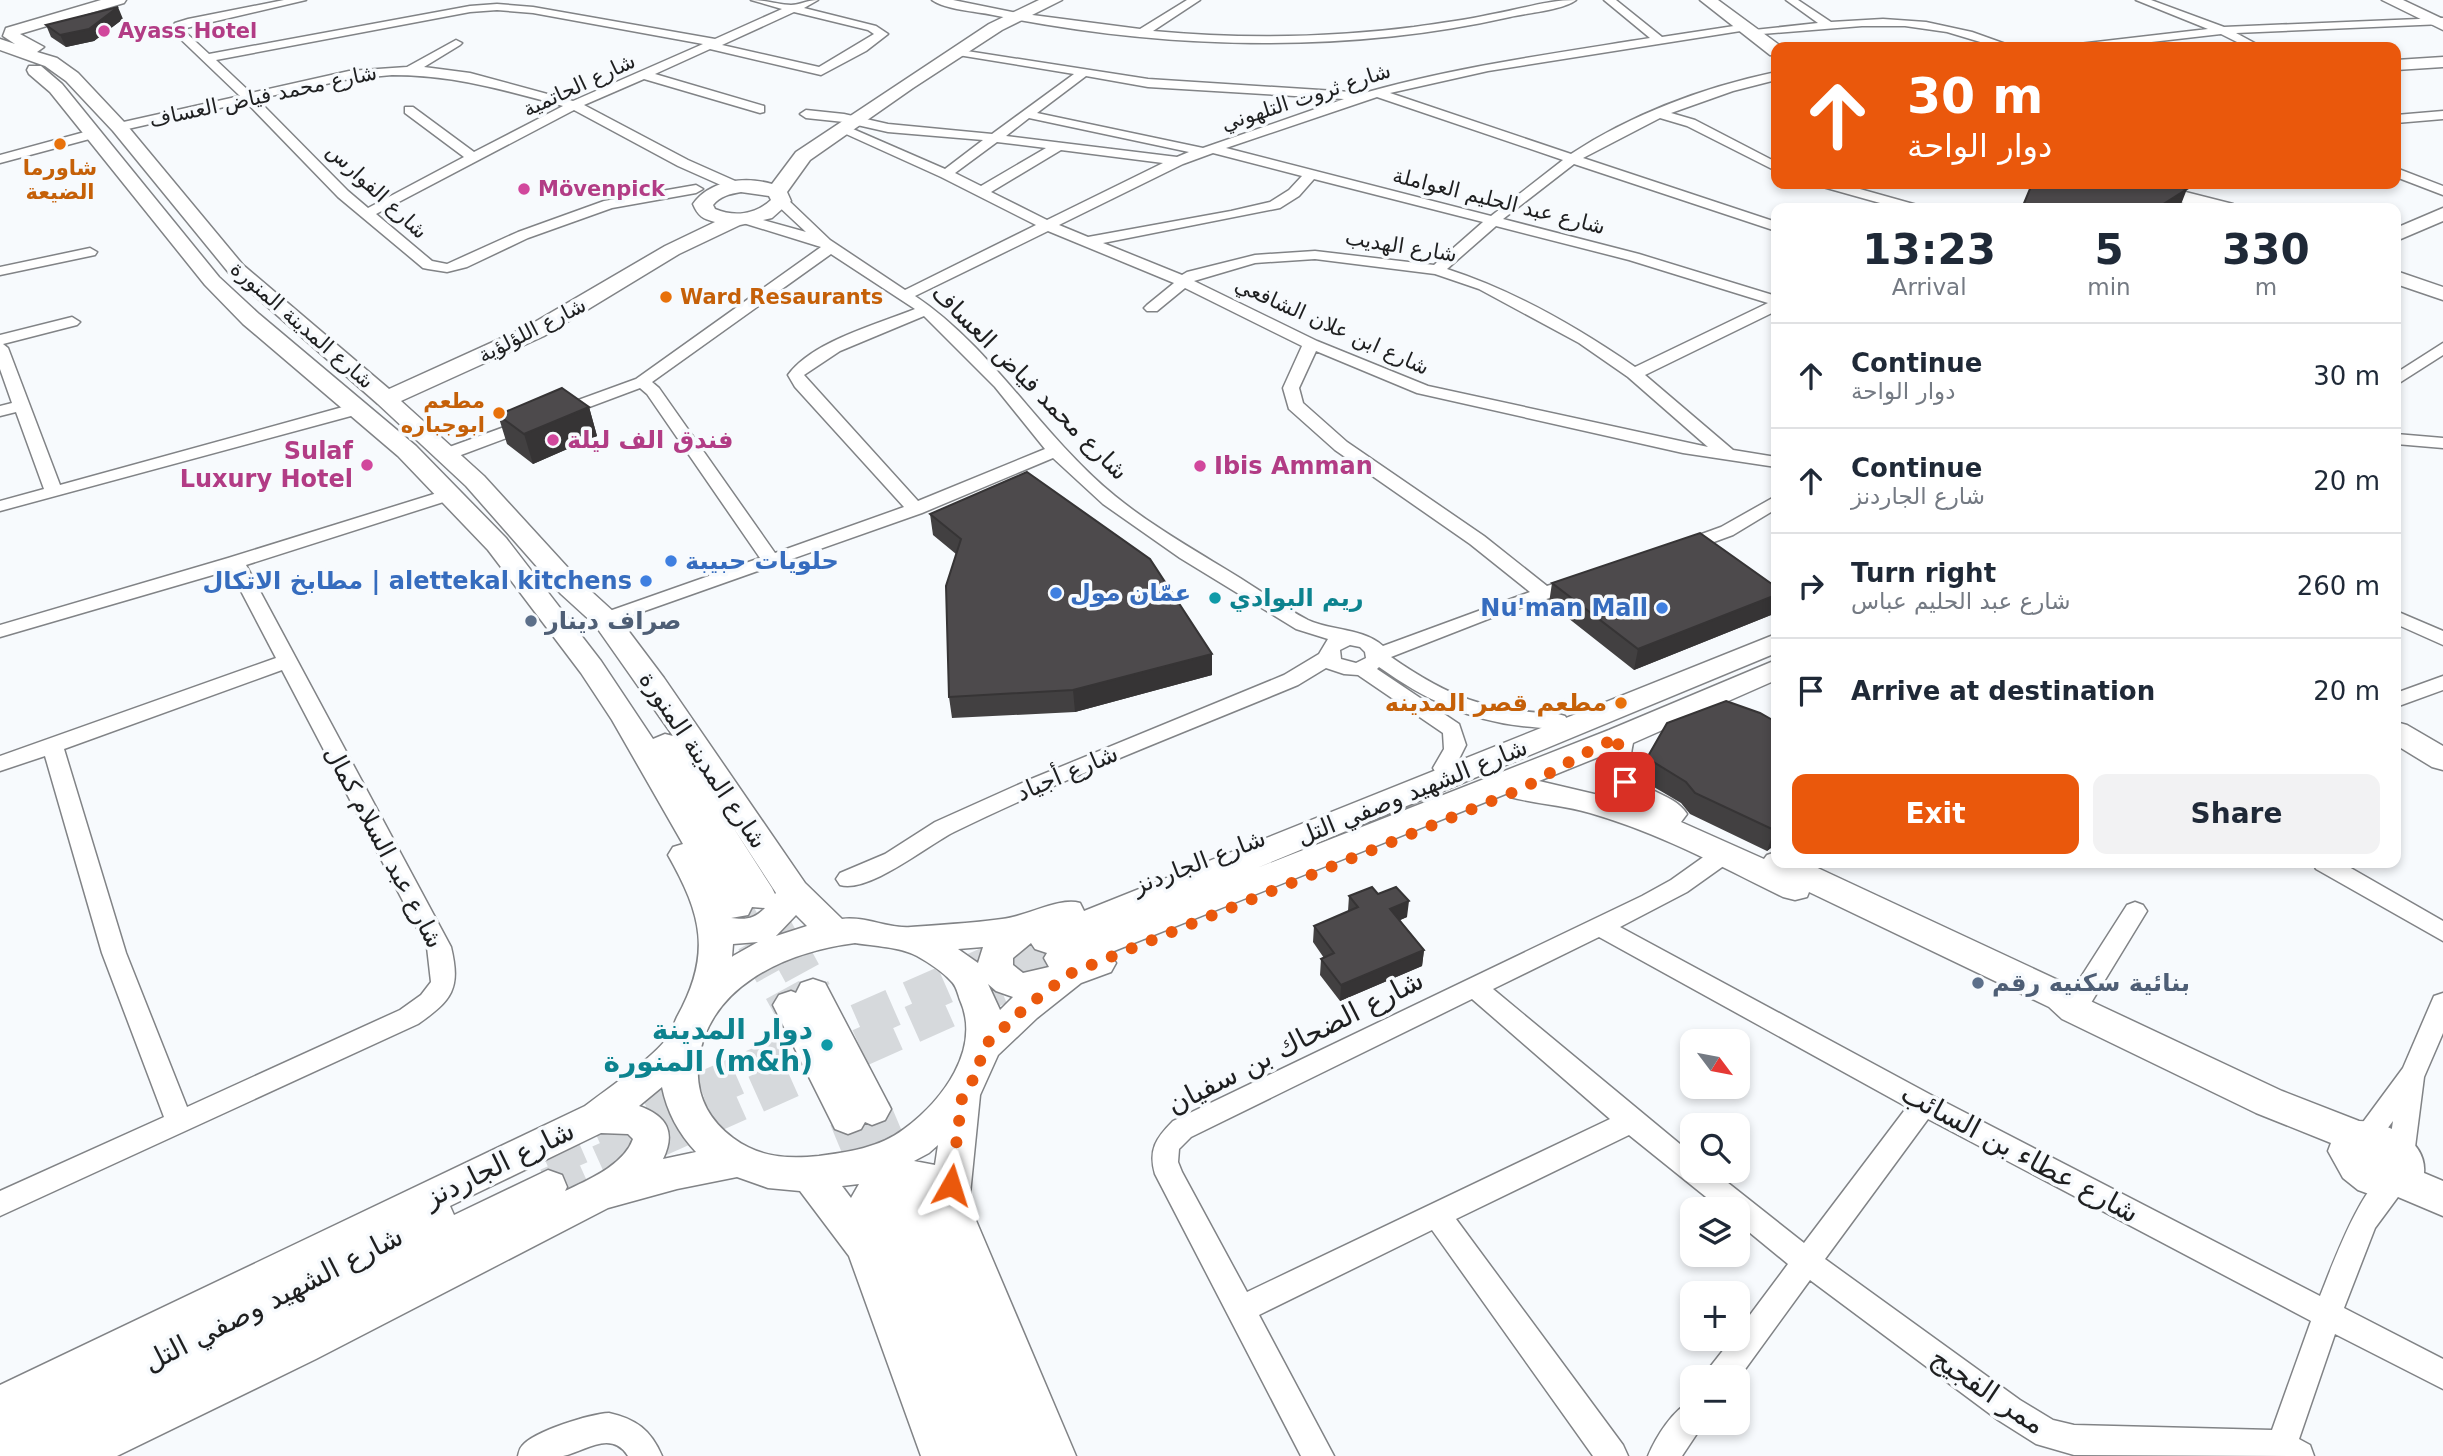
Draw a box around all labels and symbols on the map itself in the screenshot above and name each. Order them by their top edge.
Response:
place label: Ayass Hotel [118,19,257,43]
marker: Ayass Hotel [96,23,112,39]
street label: شارع الحاتمية [519,49,639,121]
street label: شارع ثروت التلهوني [1218,58,1394,136]
street label: شارع محمد فياض العساف [147,60,379,132]
marker: شاورما الضيعة [52,136,68,152]
street label: شارع الفوارس [322,138,432,244]
place label: شاورما الضيعة [23,156,97,204]
street label: شارع عبد الحليم العواملة [1390,163,1608,240]
place label: Mövenpick [538,177,666,201]
marker: Mövenpick [516,181,532,197]
street label: شارع الهديب [1343,225,1459,267]
street label: شارع المدينة المنورة [226,256,378,394]
street label: شارع ابن علان الشافعي [1231,272,1433,380]
street label: شارع محمد فياض العساف [926,278,1134,486]
place label: Ward Resaurants [680,285,883,309]
marker: Ward Resaurants [658,289,674,305]
street label: شارع اللؤلؤية [474,293,590,367]
place label: مطعم ابوجباره [401,389,485,437]
marker: مطعم ابوجباره [491,405,507,421]
place label: فندق الف ليلة [567,426,734,454]
marker: فندق الف ليلة [545,432,561,448]
place label: Sulaf Luxury Hotel [180,437,354,493]
place label: Ibis Amman [1214,452,1373,480]
marker: Sulaf Luxury Hotel [359,457,375,473]
marker: Ibis Amman [1192,458,1208,474]
place label: حلويات حبيبة [685,547,839,575]
marker: حلويات حبيبة [663,553,679,569]
place label: مطابخ الاتكال | alettekal kitchens [202,567,632,595]
marker: مطابخ الاتكال | alettekal kitchens [638,573,654,589]
place label: عمّان مول [1070,579,1191,607]
place label: ريم البوادي [1229,584,1364,612]
marker: عمّان مول [1048,585,1064,601]
marker: ريم البوادي [1207,590,1223,606]
place label: Nu'man Mall [1480,594,1648,622]
marker: Nu'man Mall [1654,600,1670,616]
place label: صراف دينار [544,607,682,635]
marker: صراف دينار [523,613,539,629]
street label: شارع المدينة المنورة [633,666,773,854]
place label: مطعم قصر المدينه [1385,689,1607,717]
marker: مطعم قصر المدينه [1613,695,1629,711]
street label: شارع الشهيد وصفي التل [1293,733,1531,851]
street label: شارع أجياد [1011,737,1122,807]
street label: شارع عبد السلام كمال [319,741,449,953]
pin [1595,752,1655,812]
street label: شارع الجاردنز [1128,824,1269,901]
street label: شارع الضحاك بن سفيان [1161,963,1429,1121]
place label: بنائية سكنيه رقم [1992,969,2190,997]
marker: بنائية سكنيه رقم [1970,975,1986,991]
place label: دوار المدينة المنورة (m&h) [604,1013,813,1078]
north arrow [1680,1029,1750,1099]
marker: دوار المدينة المنورة (m&h) [819,1037,835,1053]
street label: شارع عطاء بن السائب [1895,1076,2145,1230]
street label: شارع الجاردنز [417,1113,580,1215]
position arrow [914,1148,988,1222]
street label: شارع الشهيد وصفي التل [138,1219,408,1379]
street label: ممر الفجيج [1925,1341,2051,1441]

